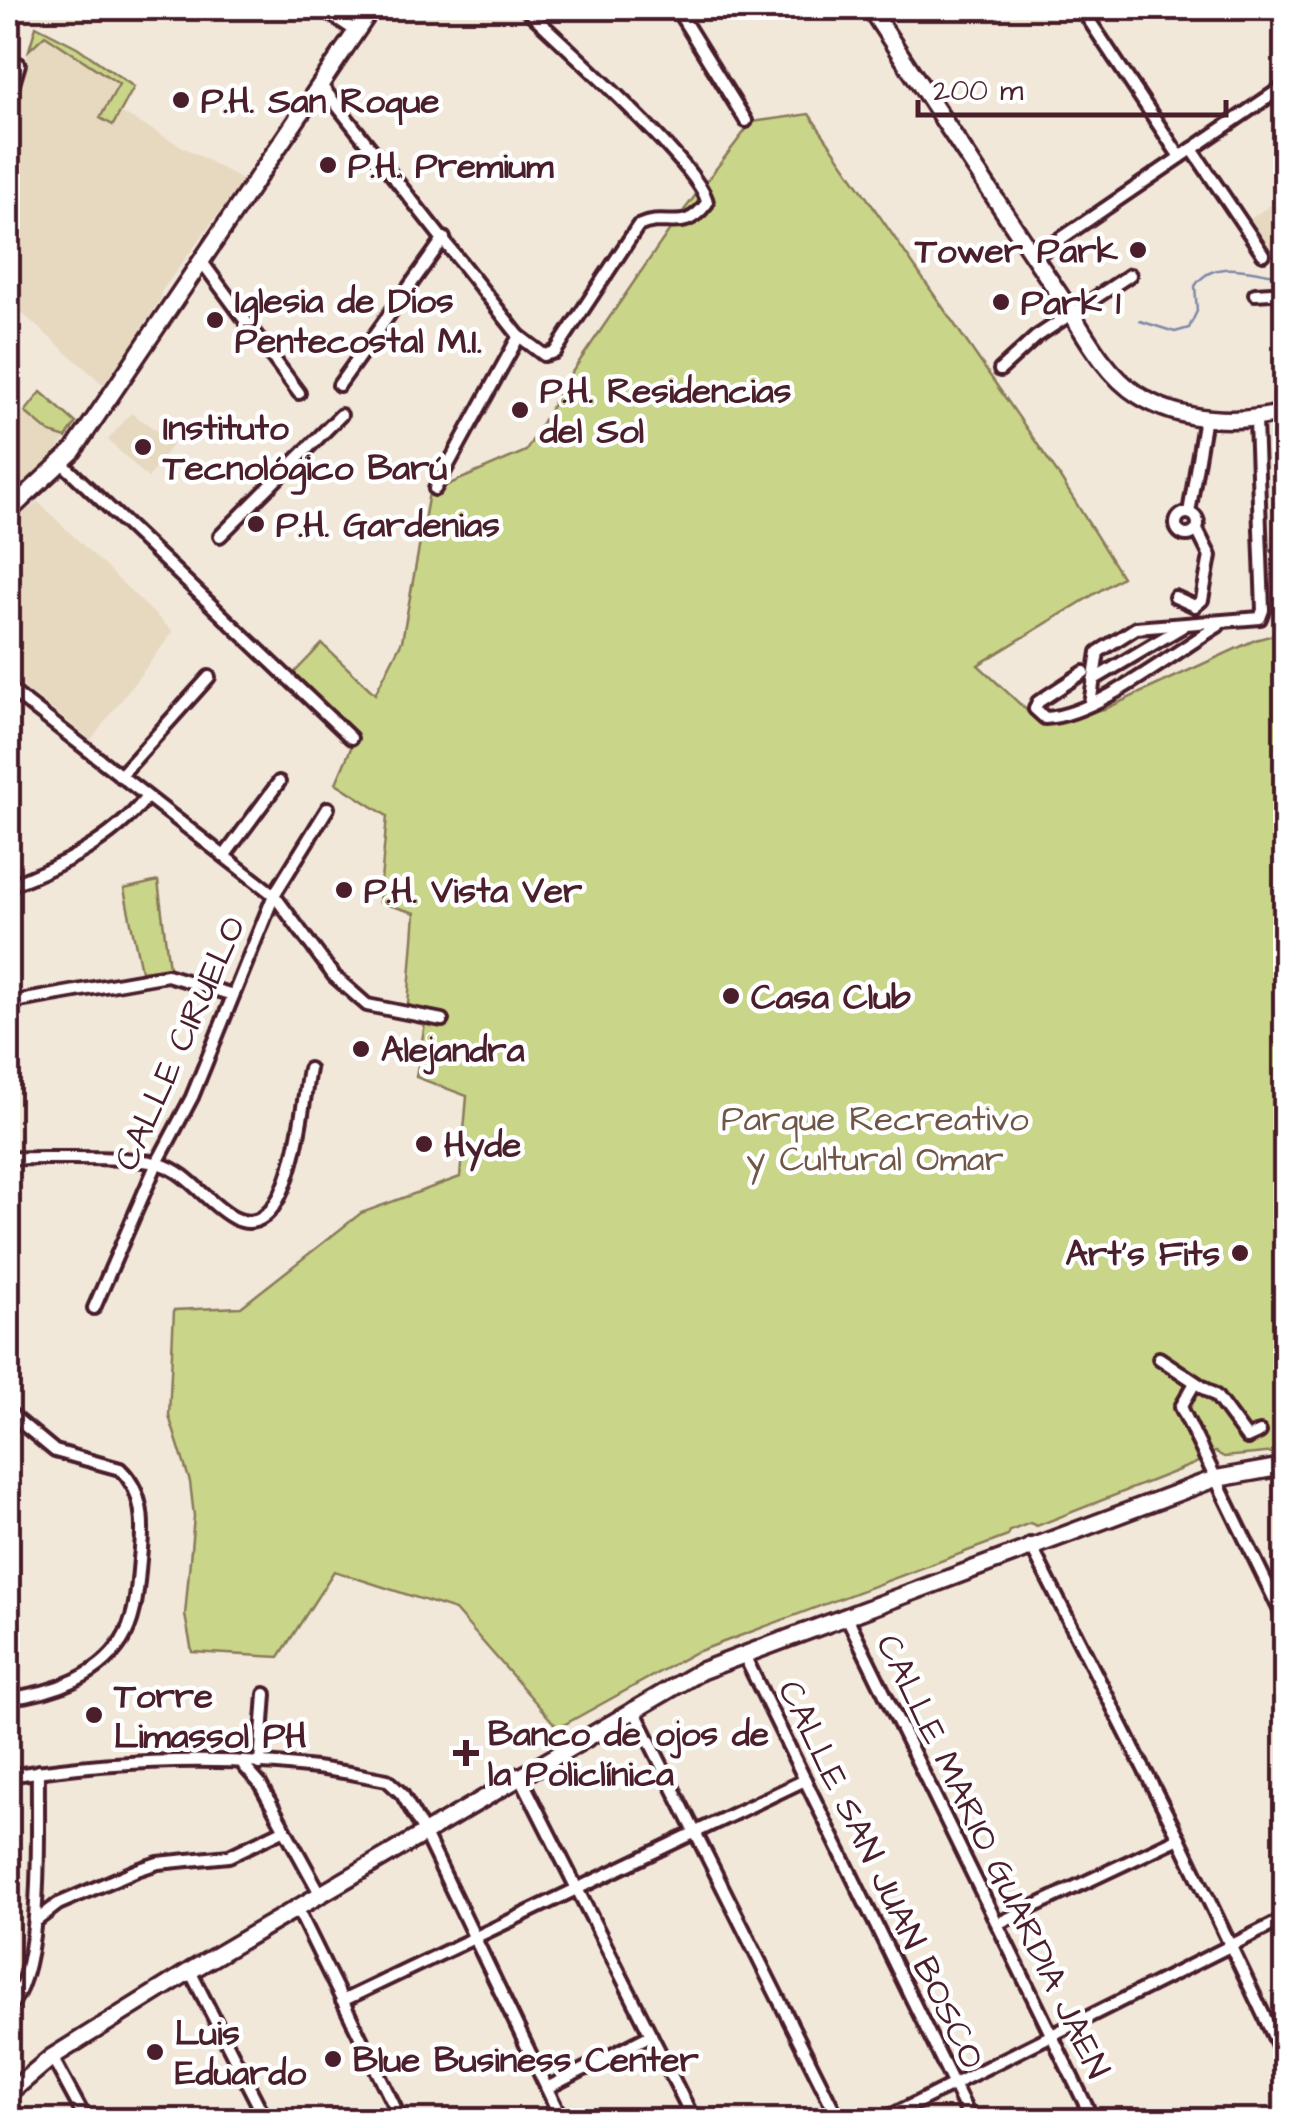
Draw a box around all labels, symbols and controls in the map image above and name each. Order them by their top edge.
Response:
scale bar [918,55,1226,117]
text: 200 m [933,70,1024,112]
place label: P.H. San Roque [201,77,440,126]
marker: P.H. San Roque [170,89,192,111]
place label: P.H. Premium [348,142,554,191]
marker: P.H. Premium [317,154,339,176]
place label: Tower Park [914,227,1118,276]
marker: Tower Park [1127,239,1149,261]
place label: Iglesia de Dios Pentecostal M.I. [235,277,482,366]
place label: Park 1 [1021,279,1121,328]
marker: Park 1 [990,291,1012,313]
marker: Iglesia de Dios Pentecostal M.I. [204,309,226,331]
place label: P.H. Residencias del Sol [539,367,791,456]
marker: P.H. Residencias del Sol [509,399,531,421]
place label: Instituto Tecnológico Barú [162,404,447,495]
marker: Instituto Tecnológico Barú [132,436,154,458]
place label: P.H. Gardenias [276,501,500,550]
marker: P.H. Gardenias [245,513,267,535]
place label: P.H. Vista Ver [364,867,583,916]
marker: P.H. Vista Ver [333,879,355,901]
street label: CALLE CIRUELO [102,909,258,1178]
place label: Casa Club [751,973,911,1022]
marker: Casa Club [720,985,742,1007]
place label: Alejandra [381,1026,525,1075]
marker: Alejandra [350,1038,372,1060]
park label: Parque Recreativo y Cultural Omar [721,1095,1029,1185]
place label: Hyde [444,1121,521,1172]
marker: Hyde [413,1133,435,1155]
place label: Art's Fits [1066,1230,1220,1279]
marker: Art's Fits [1229,1242,1251,1264]
street label: CALLE MARIO GUARDIA JAEN [863,1626,1122,2087]
place label: Torre Limassol PH [113,1672,306,1761]
street label: CALLE SAN JUAN BOSCO [765,1672,996,2077]
marker: Torre Limassol PH [83,1704,105,1726]
place label: Banco de ojos de la Policlínica [488,1710,769,1799]
marker: Banco de ojos de la Policlínica [453,1740,479,1766]
place label: Luis Eduardo [175,2009,306,2098]
place label: Blue Business Center [353,2036,700,2085]
marker: Luis Eduardo [144,2041,166,2063]
marker: Blue Business Center [322,2048,344,2070]

